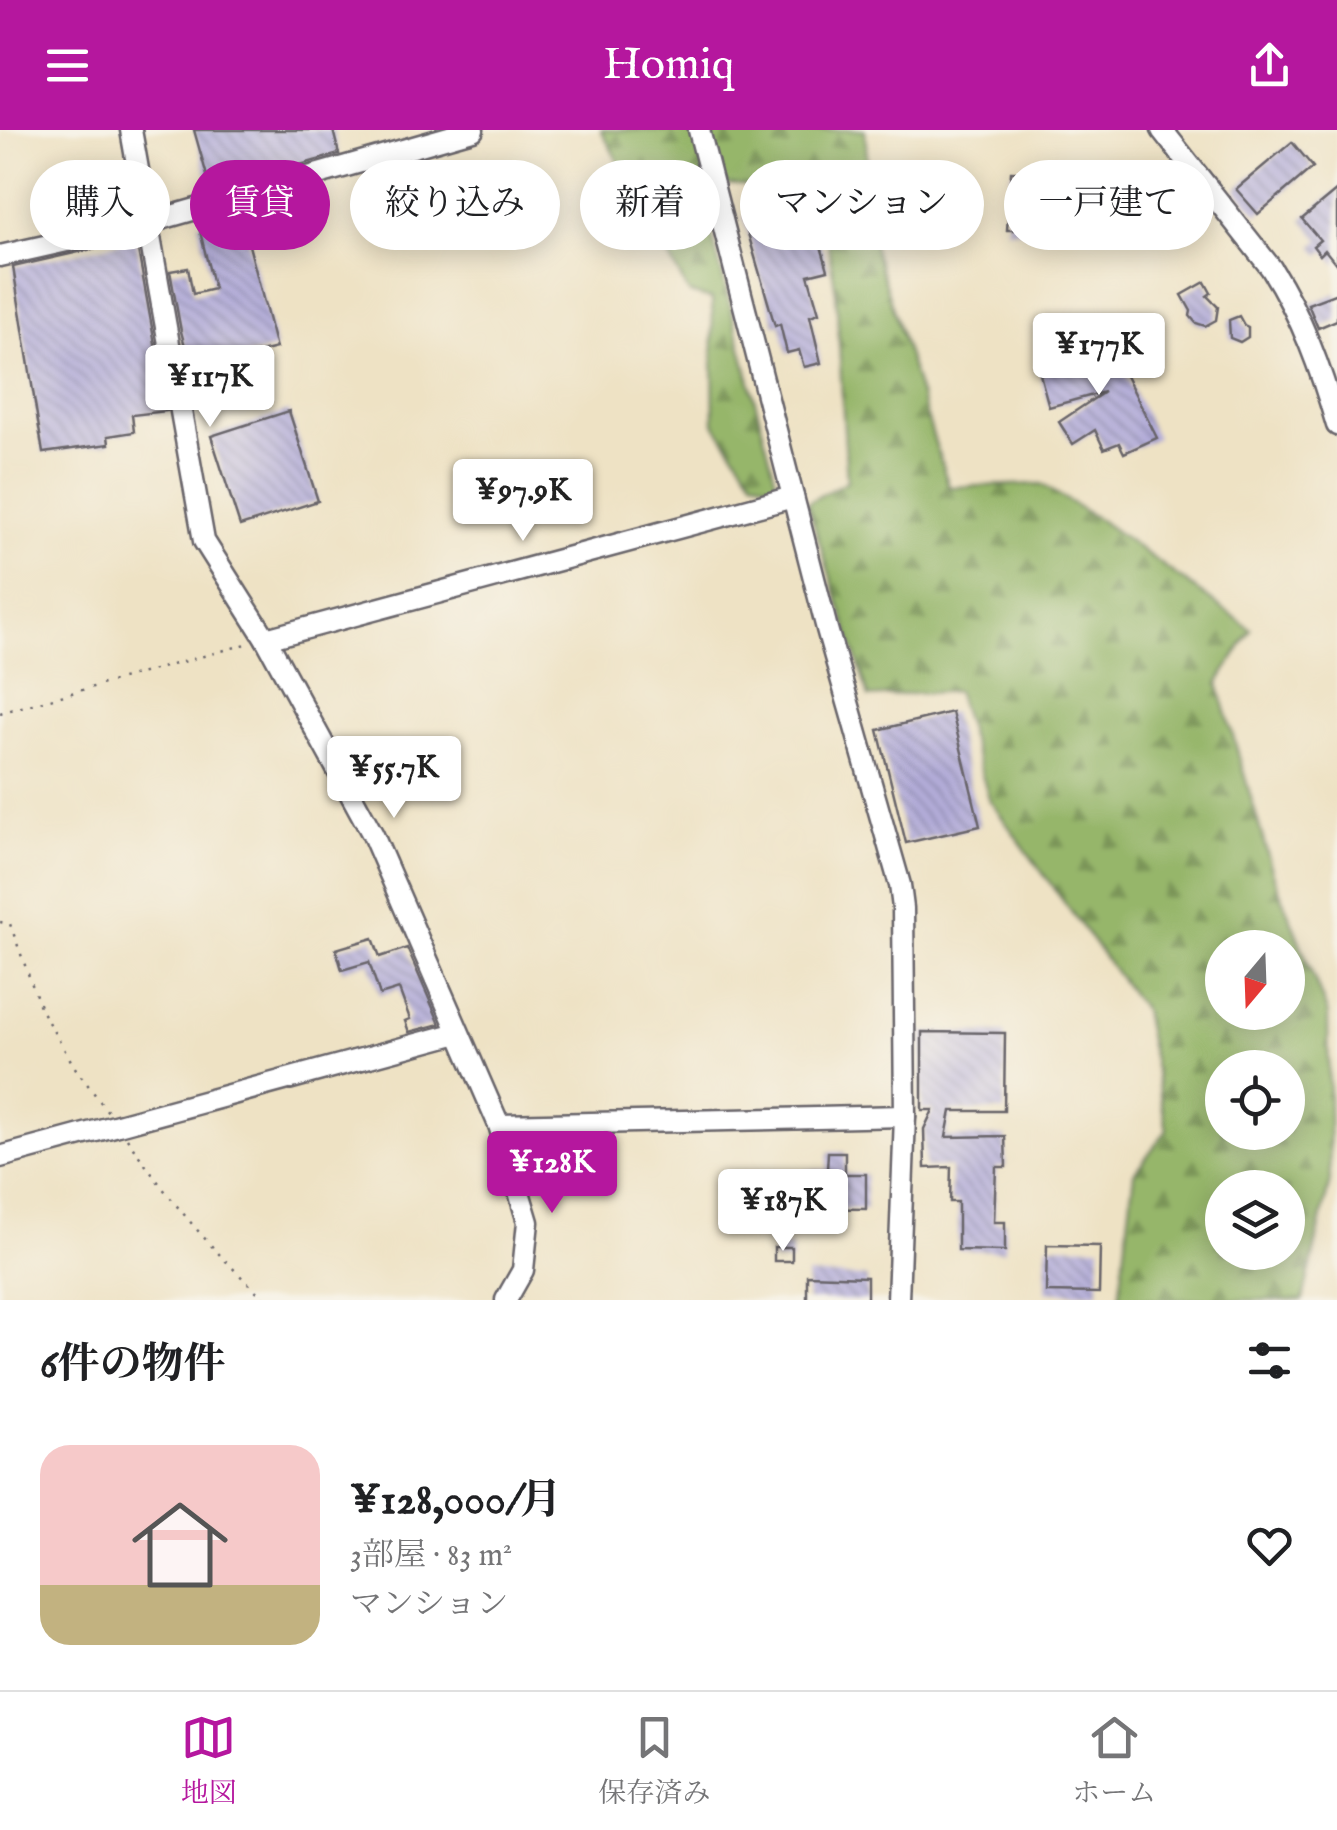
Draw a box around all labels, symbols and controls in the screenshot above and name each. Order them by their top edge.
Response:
text: Homiq [603,37,734,94]
icon: menu [40,38,95,93]
icon: share [1242,38,1297,93]
chip: 購入 [30,160,170,250]
chip: 賃貸 [190,160,330,250]
chip: 絞り込み [350,160,560,250]
chip: 新着 [580,160,720,250]
chip: マンション [740,160,984,250]
chip: 一戸建て [1004,160,1214,250]
pin: ¥177K [1029,313,1169,398]
text: ¥177K [1055,325,1143,366]
pin: ¥117K [140,345,280,430]
text: ¥117K [167,357,253,398]
pin: ¥97.9K [442,459,604,544]
text: ¥97.9K [475,471,571,512]
pin: ¥55.7K [313,736,475,821]
text: ¥55.7K [349,748,439,789]
north arrow [1205,930,1305,1030]
map controls [1205,930,1305,1270]
button: locate [1205,1050,1305,1150]
pin: ¥128K [482,1131,622,1216]
text: ¥128K [509,1143,595,1184]
pin: ¥187K [713,1169,853,1254]
button: layers [1205,1170,1305,1270]
text: ¥187K [740,1181,826,1222]
icon: filters [1242,1333,1297,1388]
text: 6件の物件 [40,1339,226,1392]
text: ¥128,000/月 [350,1475,562,1528]
icon: home [120,1485,240,1605]
icon: heart [1242,1518,1297,1573]
text: 3部屋 · 83 m² [350,1536,512,1577]
text: マンション [350,1585,509,1626]
tab: 地図 [181,1710,237,1812]
tab: 保存済み [598,1710,710,1812]
tab: ホーム [1072,1710,1156,1812]

